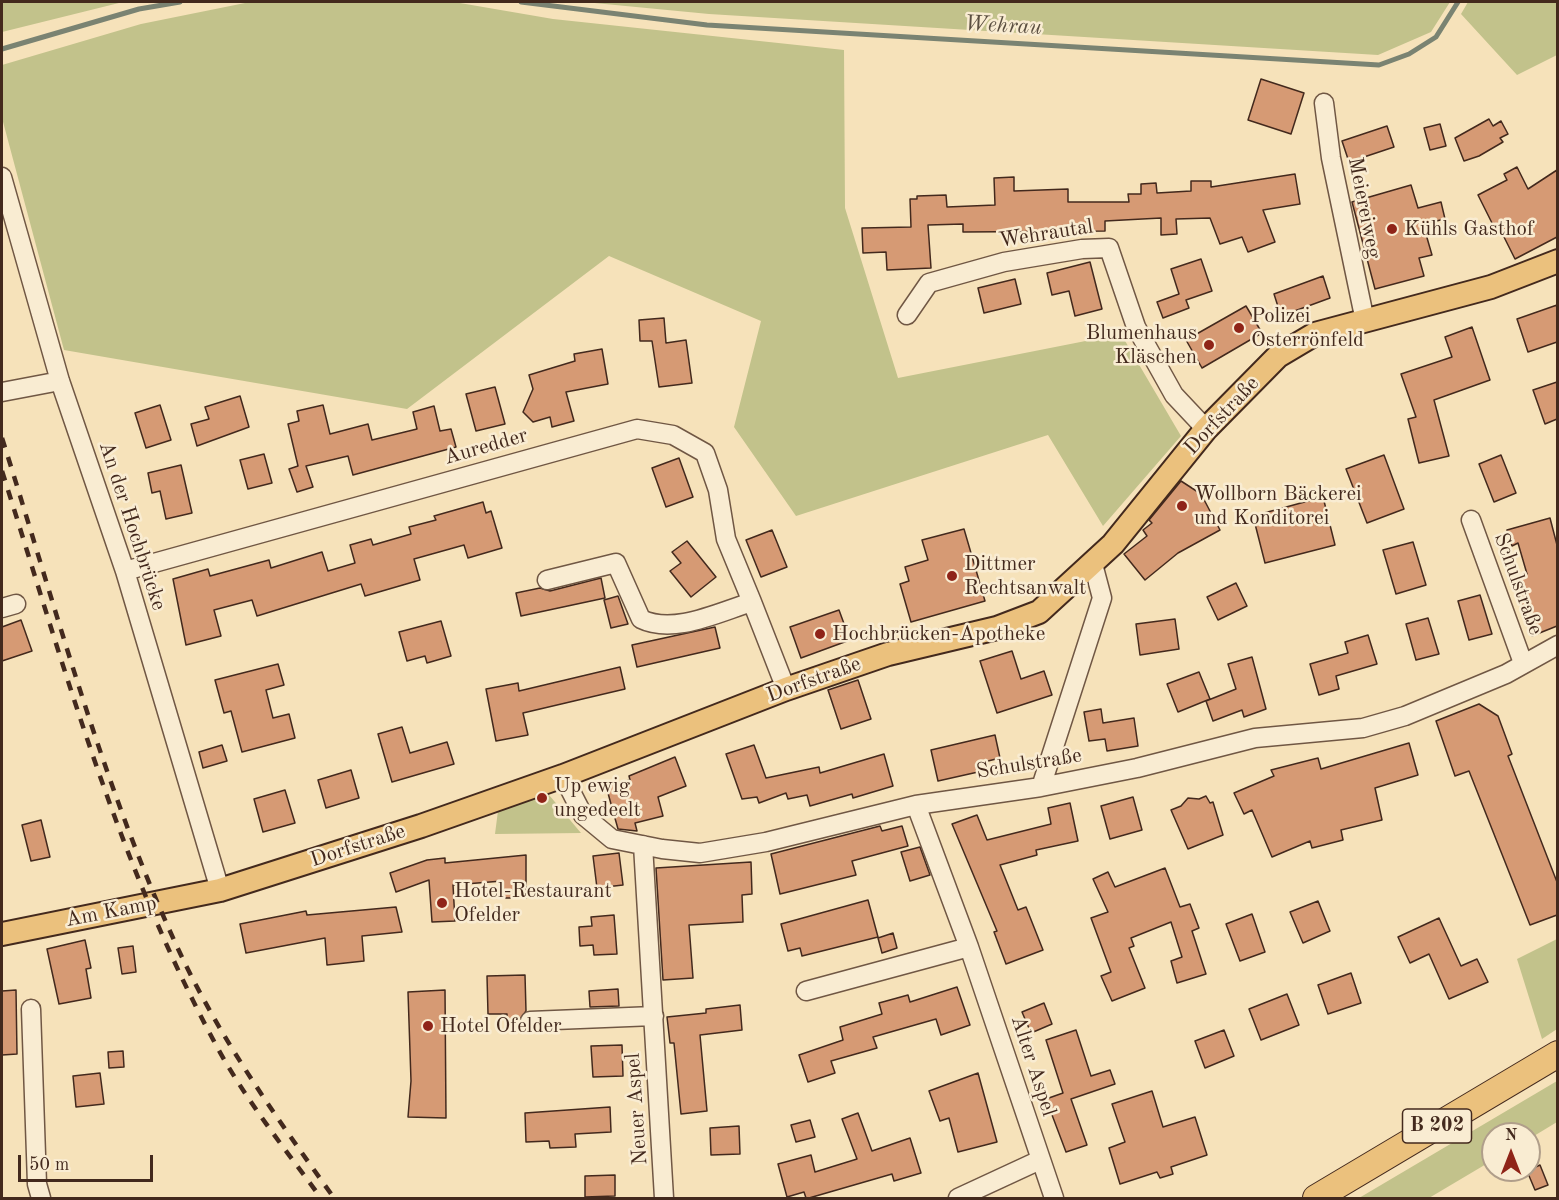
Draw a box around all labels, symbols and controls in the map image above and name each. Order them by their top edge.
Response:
water label: Wehrau [963,11,1043,41]
street label: Meiereiweg [1342,155,1386,261]
street label: Wehrautal [997,214,1095,254]
place label: Kühls Gasthof [1404,216,1534,242]
marker: Kühls Gasthof [1385,222,1399,236]
place label: Polizei Osterrönfeld [1251,303,1364,353]
place label: Blumenhaus Kläschen [1086,320,1197,370]
marker: Polizei Osterrönfeld [1232,321,1246,335]
marker: Blumenhaus Kläschen [1202,338,1216,352]
street label: Dorfstraße [1179,371,1265,461]
street label: Auredder [441,423,531,471]
street label: An der Hochbrücke [93,438,171,614]
place label: Wollborn Bäckerei und Konditorei [1194,481,1362,531]
marker: Wollborn Bäckerei und Konditorei [1175,499,1189,513]
street label: Schulstraße [1488,530,1548,638]
place label: Dittmer Rechtsanwalt [964,551,1086,601]
marker: Dittmer Rechtsanwalt [945,569,959,583]
place label: Hochbrücken-Apotheke [832,621,1045,647]
marker: Hochbrücken-Apotheke [813,627,827,641]
street label: Dorfstraße [763,651,865,709]
street label: Schulstraße [974,743,1084,785]
place label: Up ewig ungedeelt [554,773,641,823]
marker: Up ewig ungedeelt [535,791,549,805]
street label: Dorfstraße [307,819,409,873]
place label: Hotel-Restaurant Ofelder [454,878,612,928]
street label: Am Kamp [63,891,159,933]
marker: Hotel-Restaurant Ofelder [435,896,449,910]
street label: Alter Aspel [1005,1012,1061,1120]
place label: Hotel Ofelder [440,1013,562,1039]
marker: Hotel Ofelder [421,1019,435,1033]
street label: Neuer Aspel [621,1052,653,1166]
road number: B 202 [1402,1109,1472,1143]
north arrow [1481,1122,1541,1182]
text: N [1505,1128,1517,1144]
scale bar [21,1143,156,1181]
text: 50 m [29,1156,69,1174]

